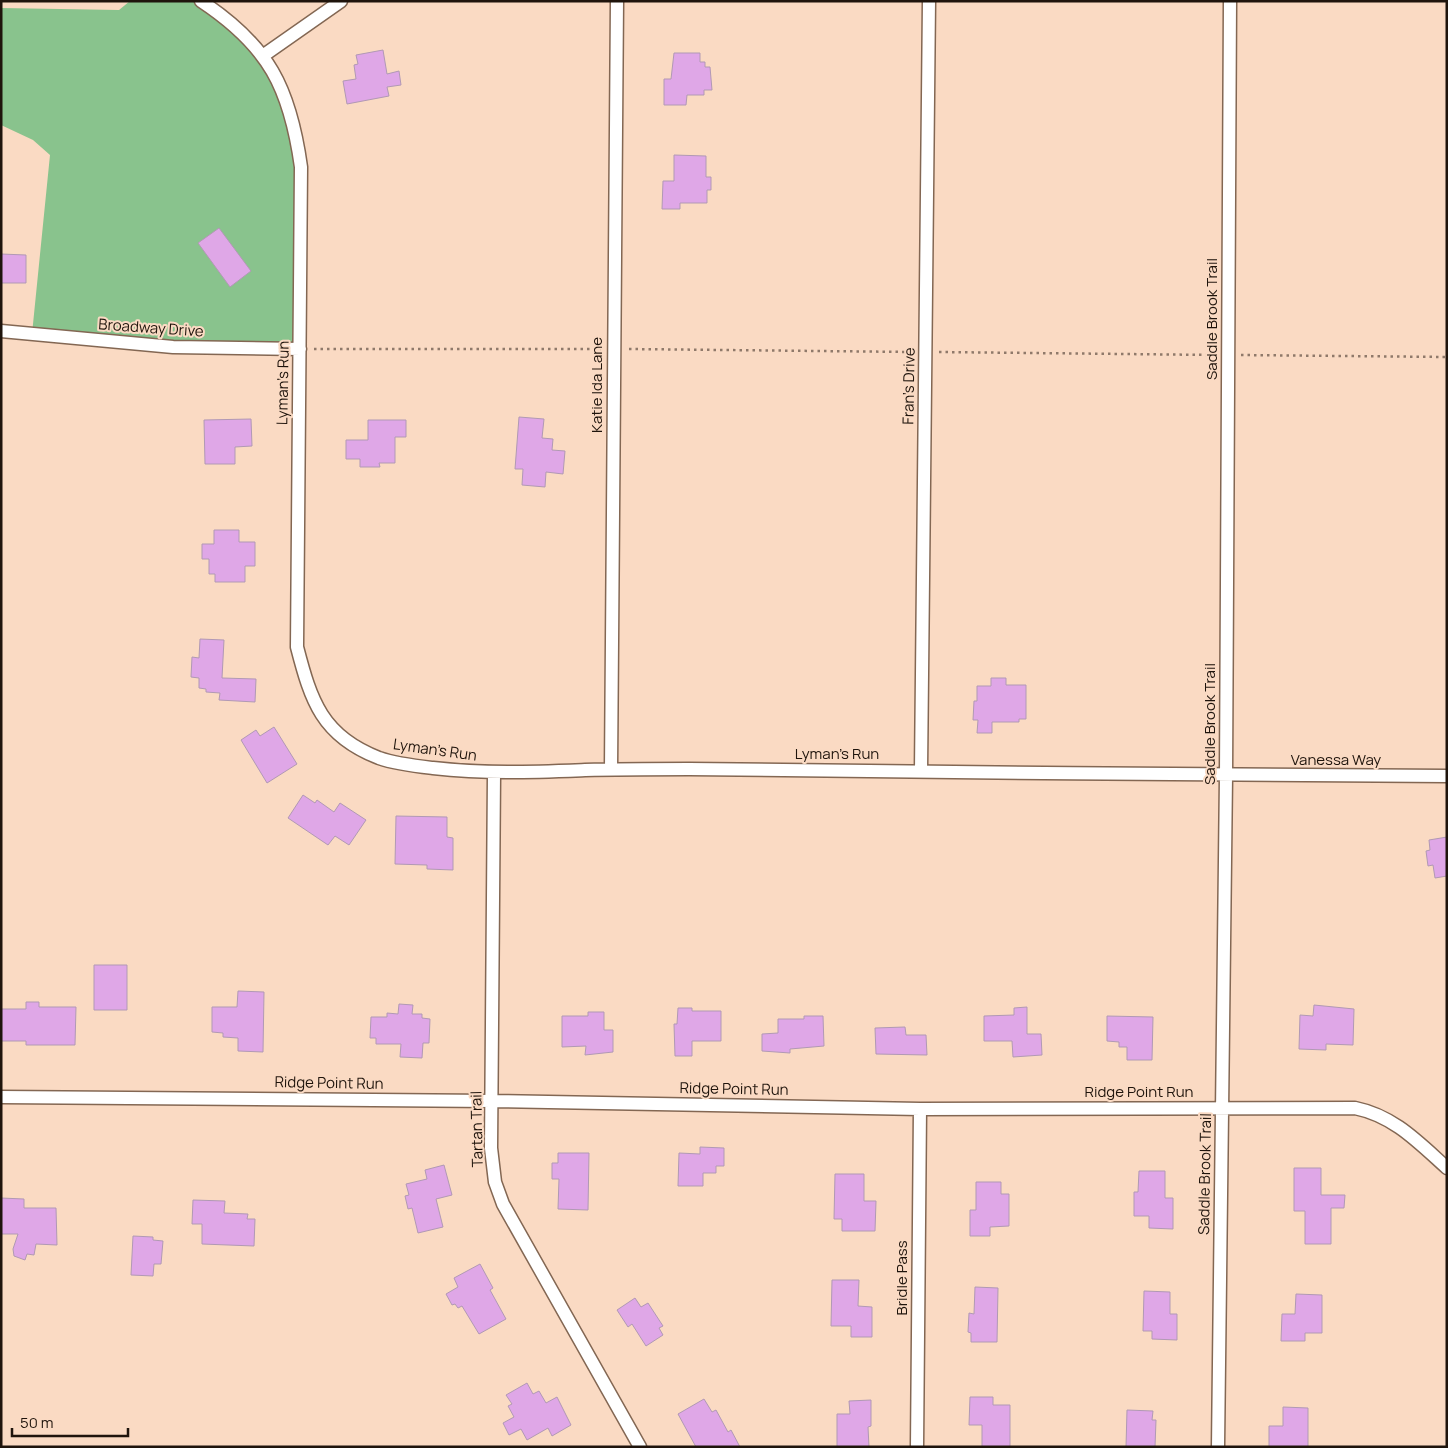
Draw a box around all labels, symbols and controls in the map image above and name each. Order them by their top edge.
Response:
street label: Saddle Brook Trail [1201,258,1222,380]
street label: Broadway Drive [98,313,205,342]
street label: Katie Ida Lane [586,337,607,433]
street label: Lyman's Run [271,341,294,425]
street label: Fran's Drive [897,347,920,425]
street label: Saddle Brook Trail [1199,663,1220,785]
street label: Lyman's Run [392,733,478,766]
street label: Lyman's Run [795,743,879,764]
street label: Vanessa Way [1291,749,1381,770]
street label: Ridge Point Run [274,1071,384,1094]
street label: Ridge Point Run [679,1077,789,1100]
street label: Ridge Point Run [1084,1081,1194,1102]
street label: Tartan Trail [465,1091,488,1167]
street label: Saddle Brook Trail [1193,1113,1216,1235]
street label: Bridle Pass [891,1240,912,1316]
scale bar [12,1406,129,1438]
text: 50 m [20,1412,54,1433]

